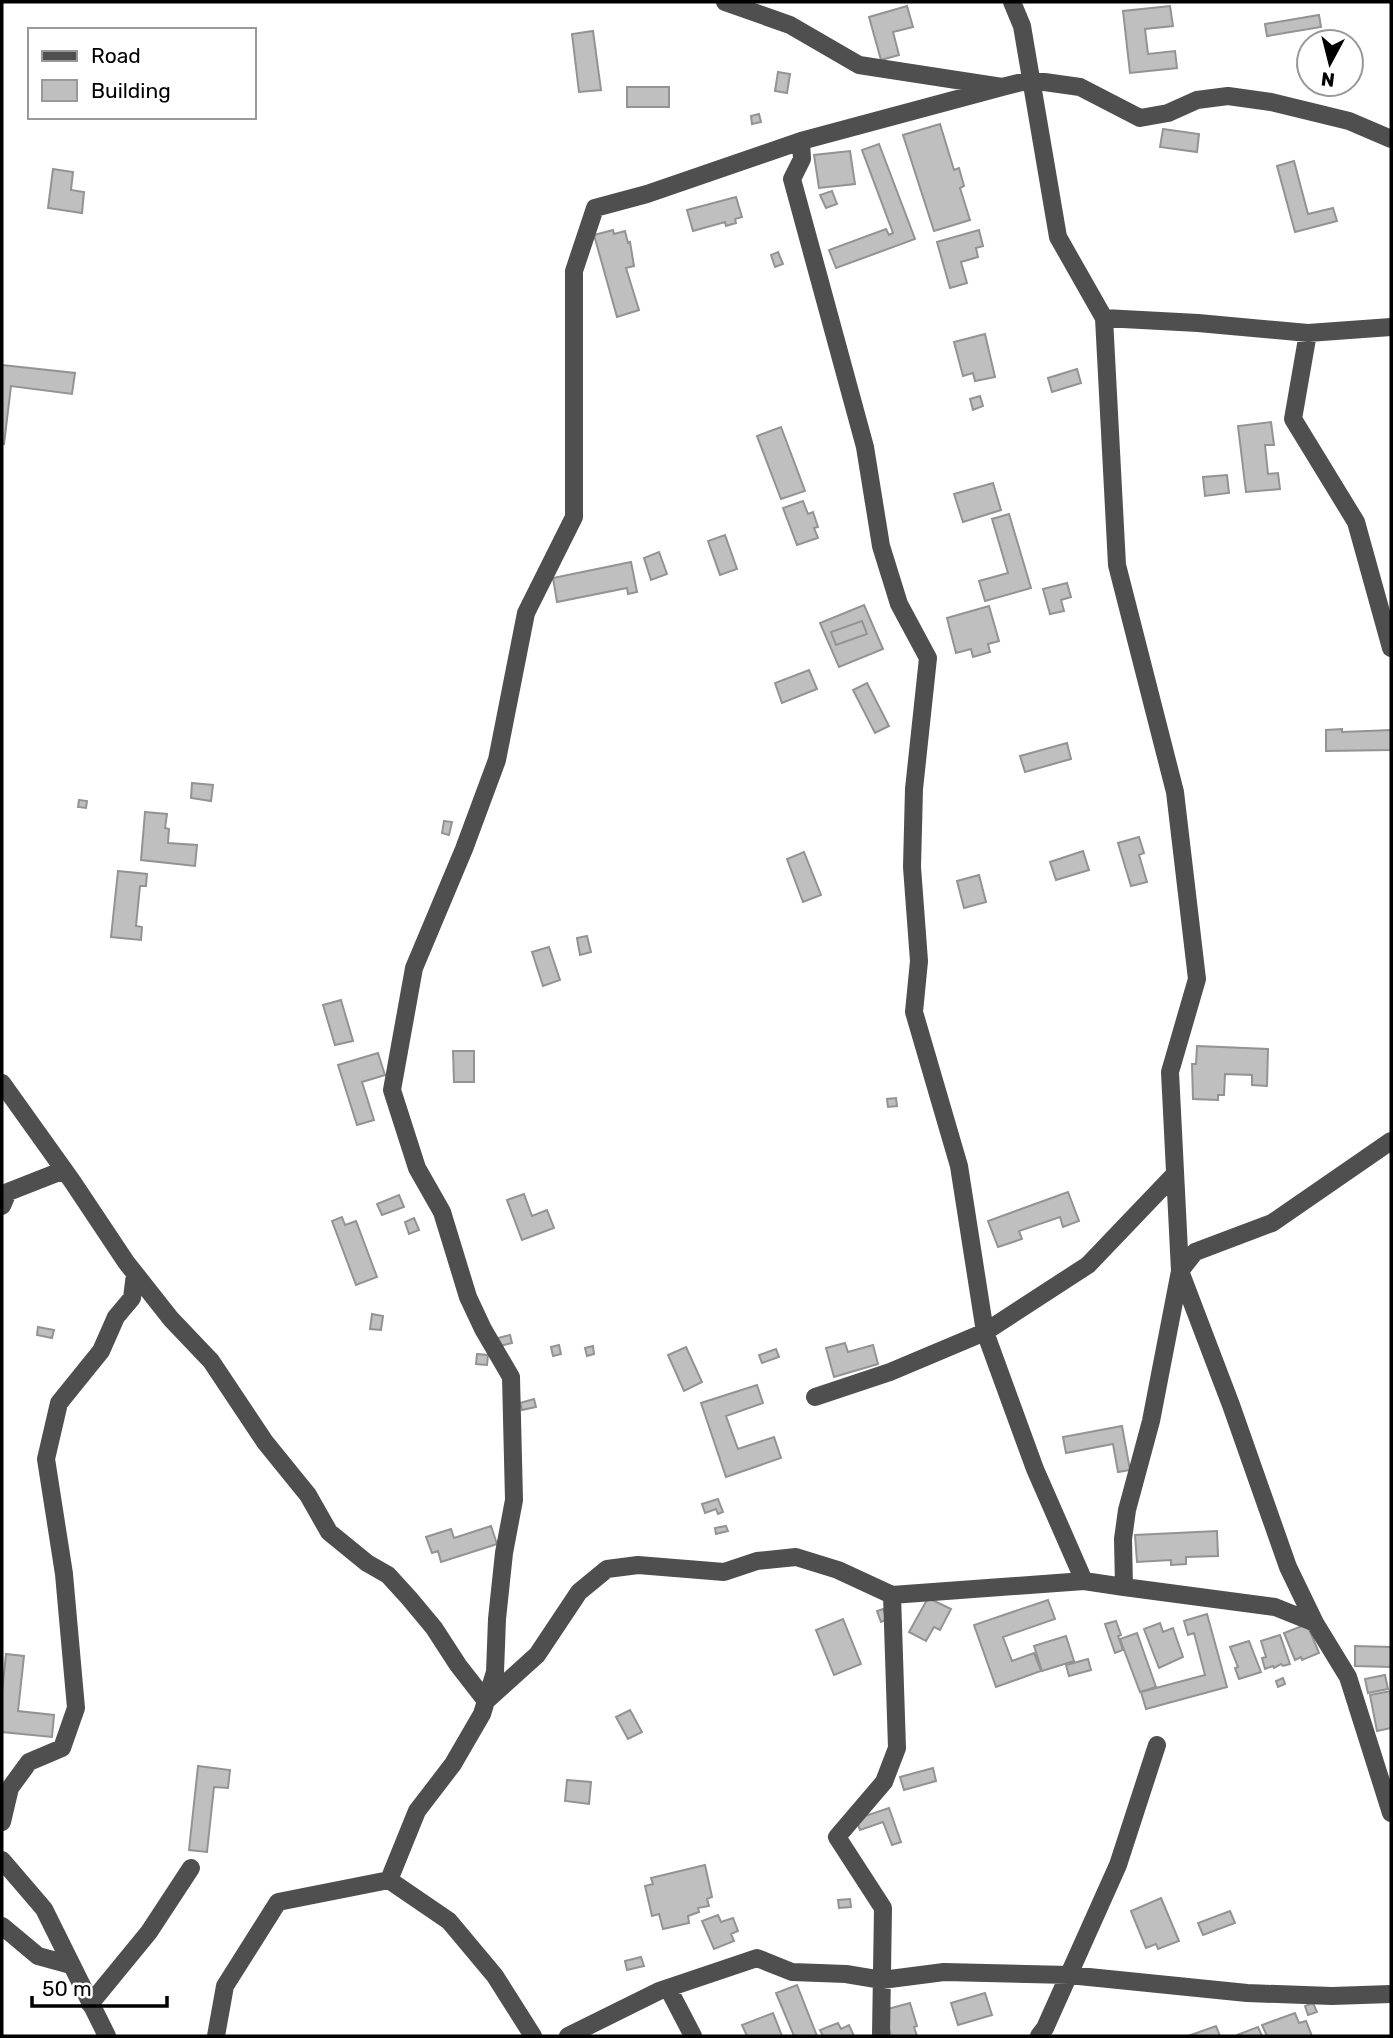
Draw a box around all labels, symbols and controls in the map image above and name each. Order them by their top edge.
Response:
legend [28,28,256,119]
north arrow [1295,28,1365,98]
text: Road [91,43,141,68]
text: N [1320,67,1336,92]
text: Building [91,78,171,103]
scale bar [32,1965,166,2009]
text: 50 m [42,1976,92,2001]

